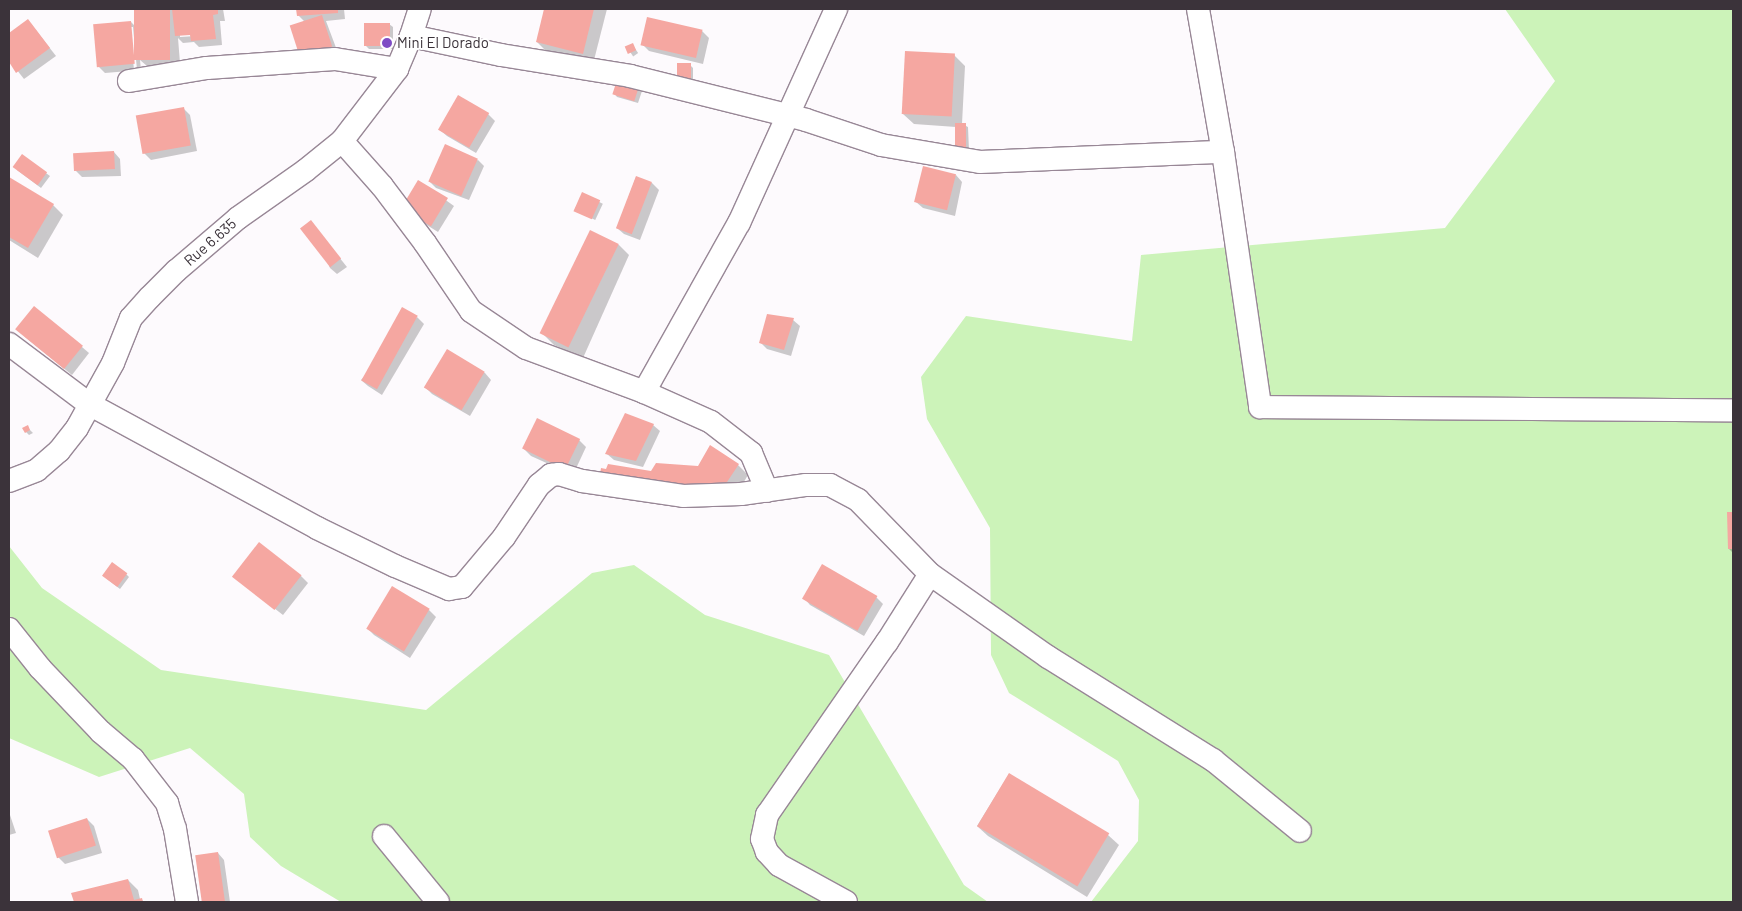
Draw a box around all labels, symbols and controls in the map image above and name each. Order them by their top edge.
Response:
place label: Mini El Dorado [397,34,489,52]
marker: Mini El Dorado [381,37,393,49]
street label: Rue 6.635 [180,214,240,270]

